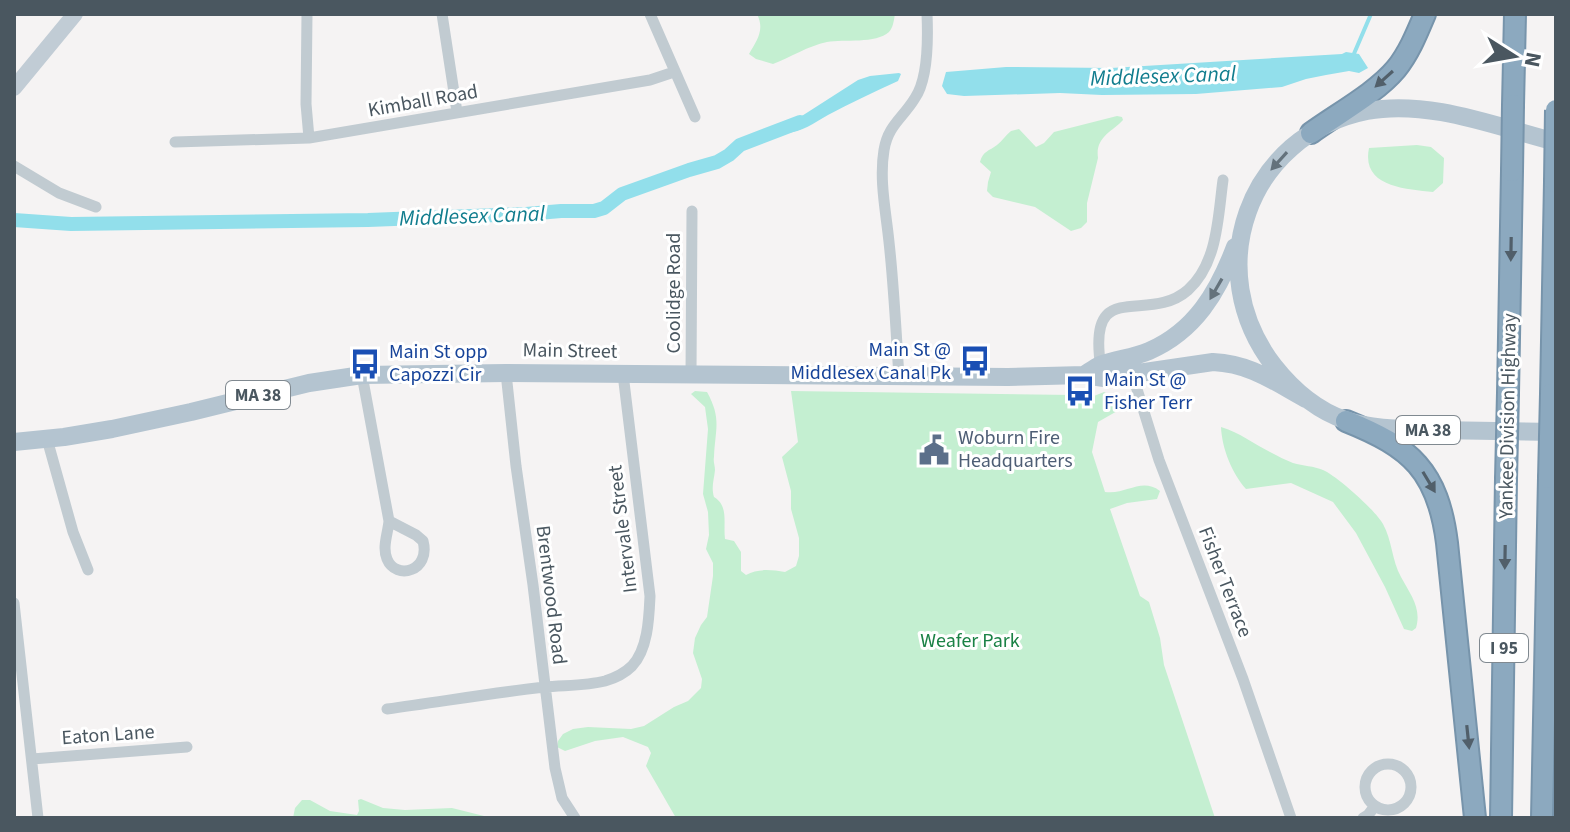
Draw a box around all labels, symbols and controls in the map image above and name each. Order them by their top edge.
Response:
north arrow [1474,16,1554,96]
text: N [1516,49,1550,70]
water label: Middlesex Canal [1089,57,1237,95]
one-way arrow [1375,70,1394,88]
street label: Kimball Road [366,78,480,124]
one-way arrow [1270,152,1288,171]
water label: Middlesex Canal [398,197,546,235]
street label: Coolidge Road [660,233,688,353]
one-way arrow [1505,237,1517,262]
one-way arrow [1209,278,1223,300]
street label: Yankee Division Highway [1492,312,1524,520]
street label: Main Street [522,336,618,366]
place label: Main St @ Middlesex Canal Pk [790,336,951,387]
place label: Main St opp Capozzi Cir [389,338,488,389]
bus stop icon: Main St @ Middlesex Canal Pk [958,344,992,378]
bus stop icon: Main St opp Capozzi Cir [348,347,382,381]
place label: Main St @ Fisher Terr [1104,366,1192,417]
bus stop icon: Main St @ Fisher Terr [1063,374,1097,408]
road number: MA 38 [226,381,290,409]
road number: MA 38 [1396,416,1460,444]
place label: Woburn Fire Headquarters [958,424,1073,475]
public building icon: Woburn Fire Headquarters [917,433,951,467]
street label: Intervale Street [601,463,645,594]
one-way arrow [1422,471,1436,493]
street label: Fisher Terrace [1191,523,1259,641]
street label: Brentwood Road [529,524,573,666]
one-way arrow [1499,545,1511,570]
park label: Weafer Park [920,627,1020,655]
road number: I 95 [1480,634,1528,662]
street label: Eaton Lane [60,718,156,752]
one-way arrow [1461,725,1474,750]

